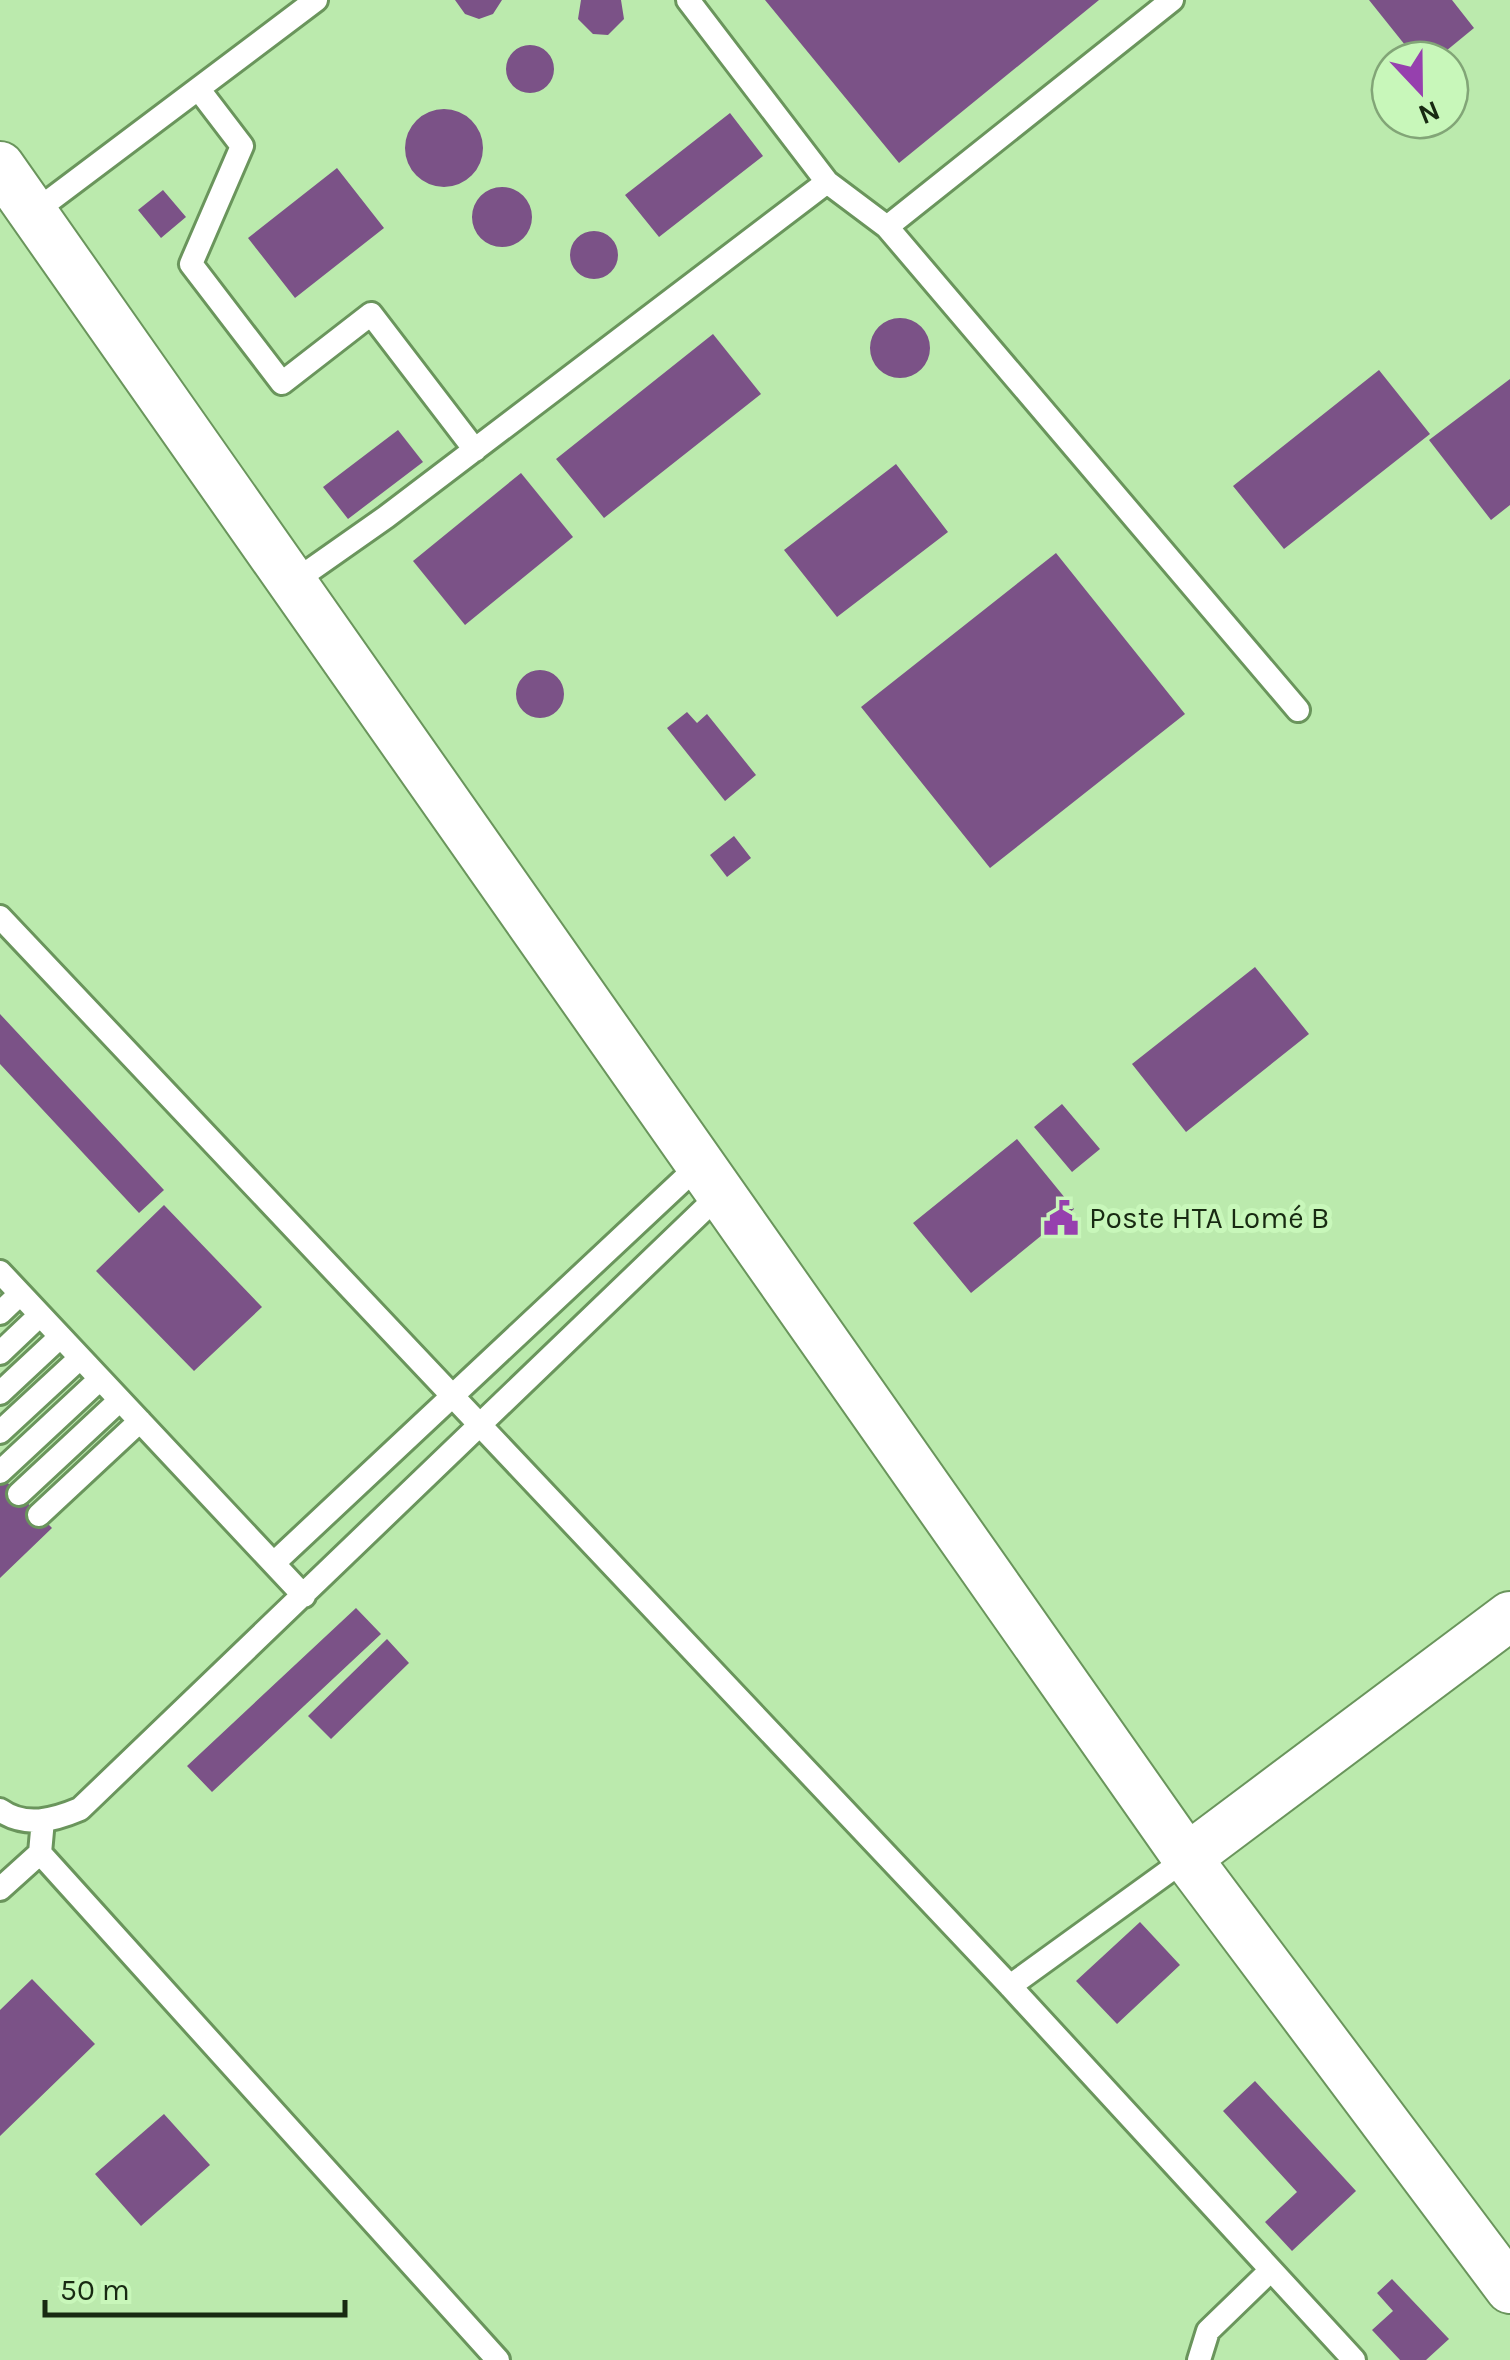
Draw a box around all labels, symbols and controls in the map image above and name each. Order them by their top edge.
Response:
north arrow [1370,40,1470,140]
text: N [1414,94,1445,132]
public building icon: Poste HTA Lomé B [1042,1199,1080,1237]
place label: Poste HTA Lomé B [1089,1200,1329,1236]
scale bar [45,2255,345,2317]
text: 50 m [60,2272,130,2308]

